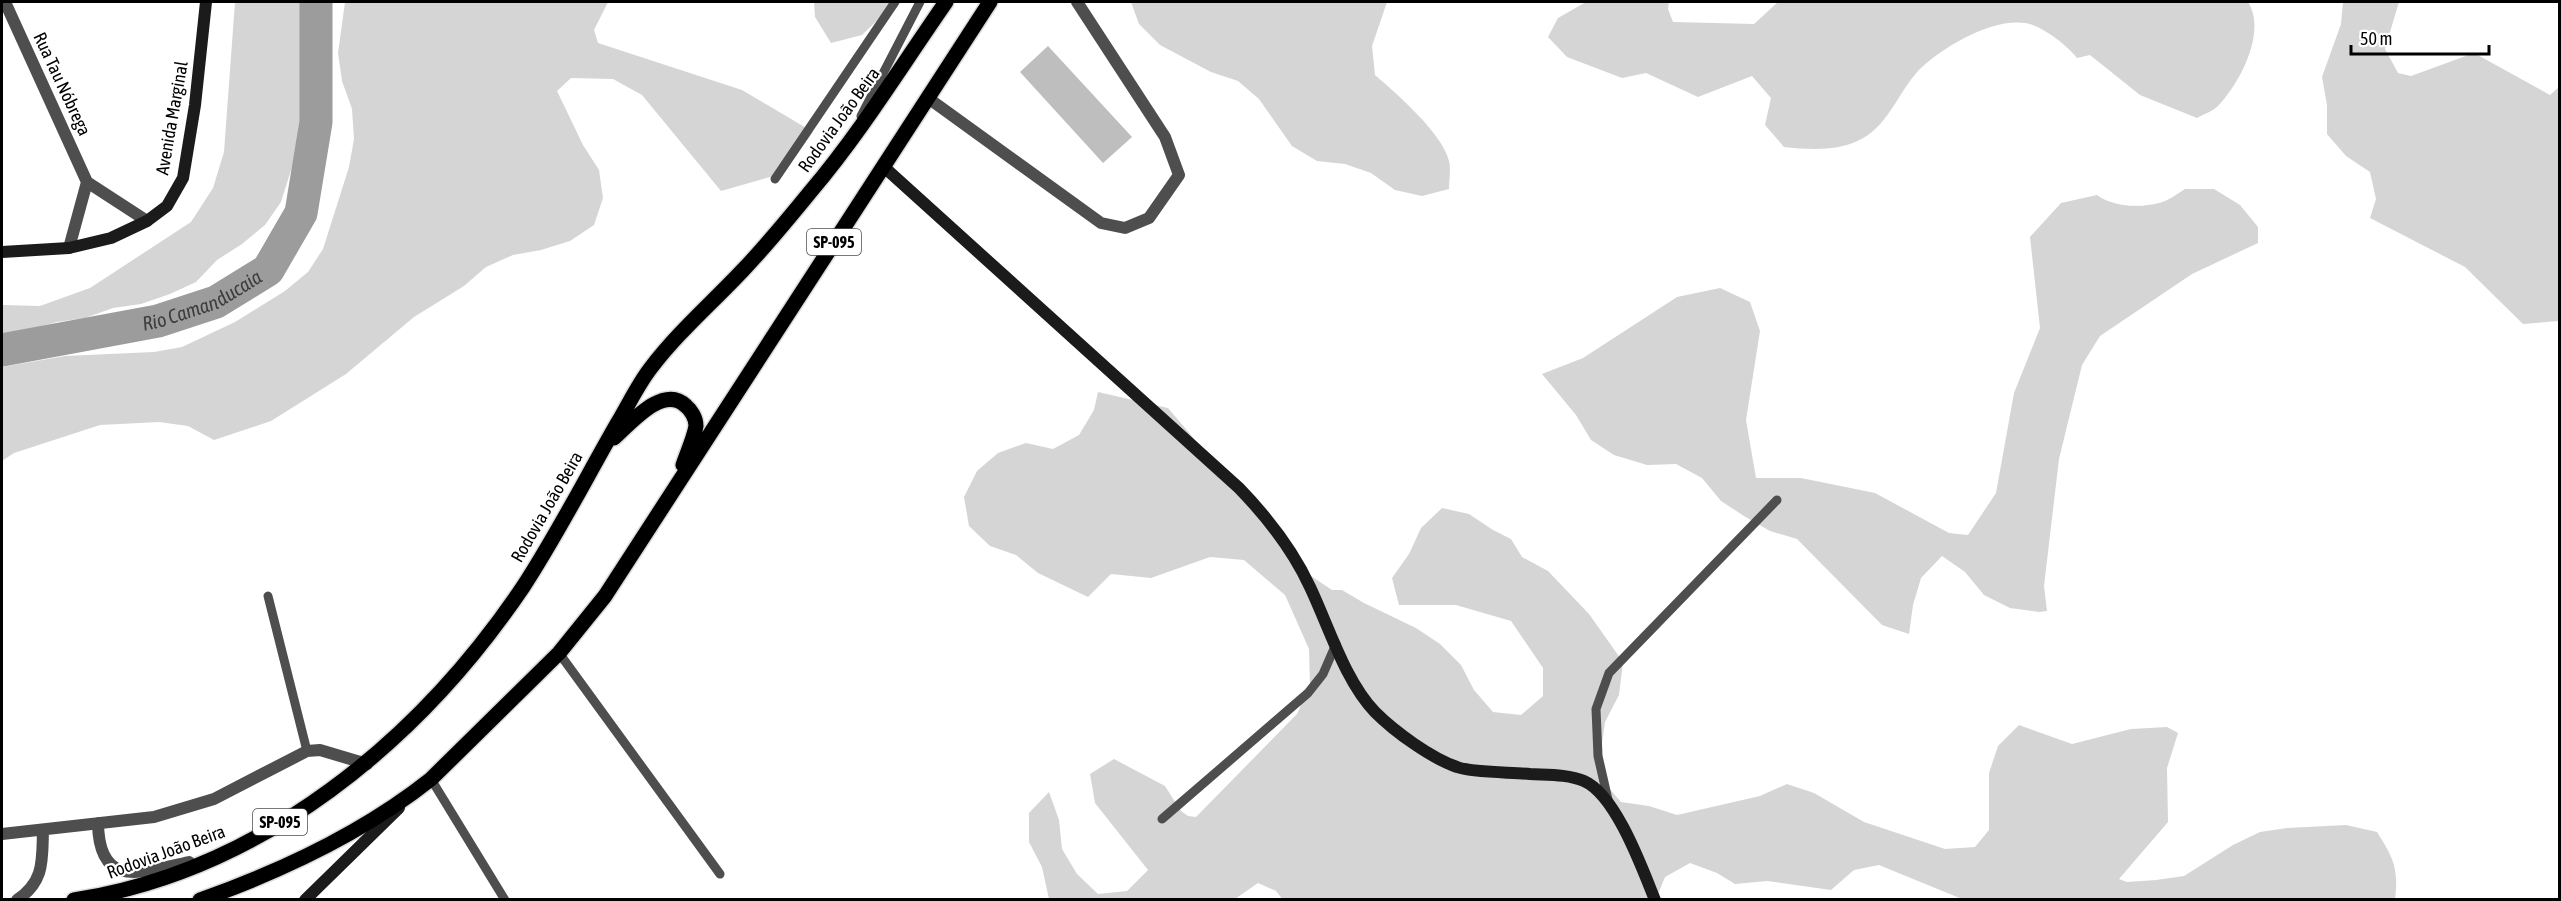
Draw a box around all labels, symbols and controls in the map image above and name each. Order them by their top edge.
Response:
scale bar [2351,18,2489,56]
text: 50 m [2360,28,2392,49]
street label: Rua Tau Nóbrega [29,29,96,139]
street label: Avenida Marginal [151,59,192,177]
street label: Rodovia João Beira [794,63,884,176]
road number: SP-095 [807,229,861,255]
water label: Rio Camanducaia [140,265,266,335]
street label: Rodovia João Beira [506,448,587,566]
road number: SP-095 [253,809,307,835]
street label: Rodovia João Beira [104,820,228,883]

